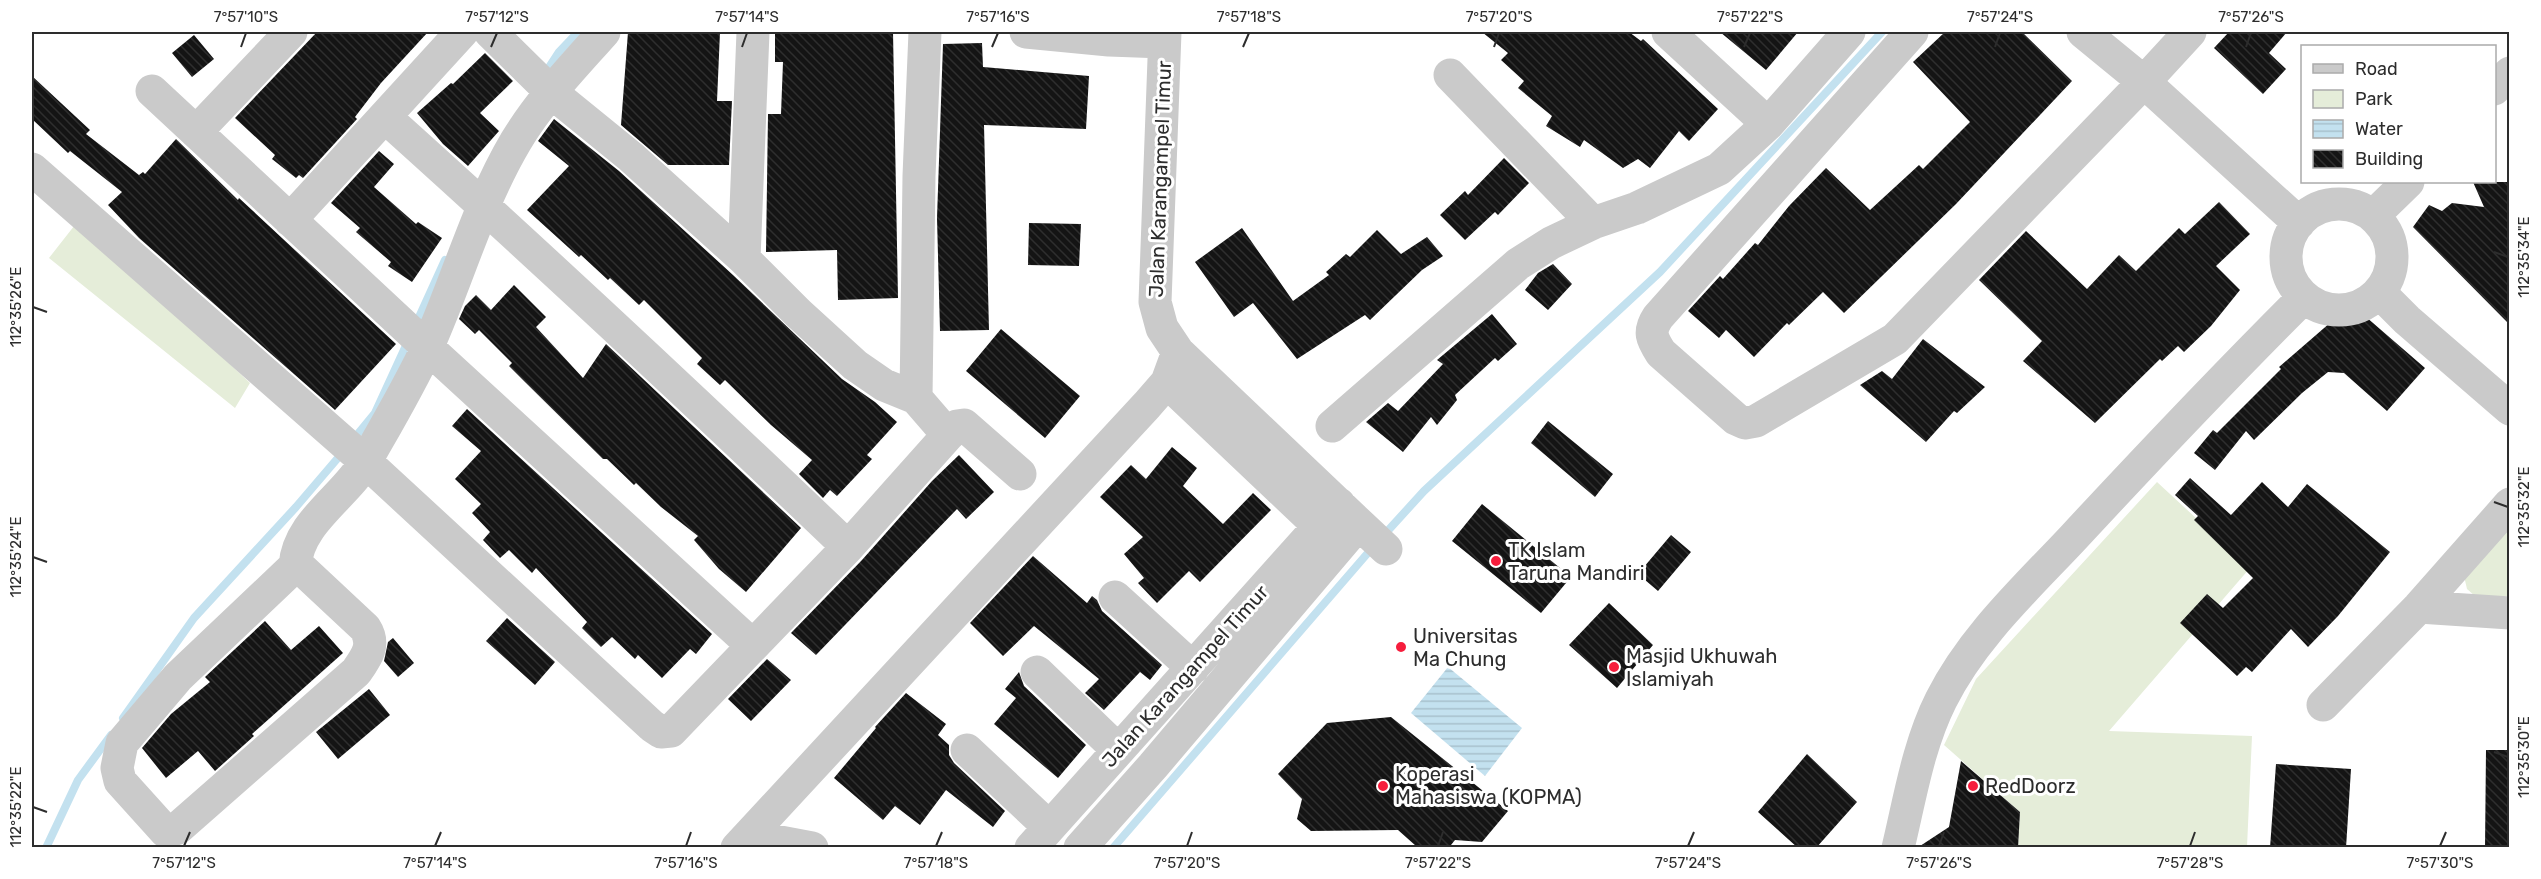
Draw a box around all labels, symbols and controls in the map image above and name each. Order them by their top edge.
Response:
text: 7°57'10"S [214,8,278,26]
text: 7°57'12"S [465,8,529,26]
text: 7°57'14"S [715,8,779,26]
text: 7°57'16"S [966,8,1030,26]
text: 7°57'18"S [1217,8,1281,26]
text: 7°57'20"S [1466,8,1532,26]
text: 7°57'22"S [1717,8,1783,26]
text: 7°57'24"S [1967,8,2033,26]
text: 7°57'26"S [2218,8,2284,26]
legend [2301,45,2496,183]
text: Road [2355,58,2398,80]
street label: Jalan Karangampel Timur [1144,60,1176,298]
text: Park [2355,88,2393,110]
text: Water [2355,118,2403,140]
text: Building [2355,148,2423,170]
text: 112°35'34"E [2515,216,2533,298]
text: 112°35'26"E [7,267,25,347]
text: 112°35'32"E [2515,466,2533,548]
text: 112°35'24"E [7,517,25,598]
place label: TK Islam Taruna Mandiri [1508,538,1645,585]
marker: TK Islam Taruna Mandiri [1489,554,1503,568]
street label: Jalan Karangampel Timur [1097,580,1273,772]
place label: Universitas Ma Chung [1413,624,1518,671]
marker: Universitas Ma Chung [1394,640,1408,654]
place label: Masjid Ukhuwah Islamiyah [1626,644,1777,691]
marker: Masjid Ukhuwah Islamiyah [1607,660,1621,674]
text: 112°35'30"E [2515,716,2533,798]
place label: Koperasi Mahasiswa (KOPMA) [1395,762,1582,809]
text: 112°35'22"E [7,767,25,847]
place label: RedDoorz [1985,774,2076,798]
marker: Koperasi Mahasiswa (KOPMA) [1376,779,1390,793]
marker: RedDoorz [1966,779,1980,793]
text: 7°57'12"S [152,854,216,872]
text: 7°57'14"S [403,854,467,872]
text: 7°57'16"S [654,854,718,872]
text: 7°57'18"S [904,854,968,872]
text: 7°57'20"S [1154,854,1220,872]
text: 7°57'22"S [1405,854,1471,872]
text: 7°57'24"S [1655,854,1721,872]
text: 7°57'26"S [1906,854,1972,872]
text: 7°57'28"S [2157,854,2223,872]
text: 7°57'30"S [2407,854,2473,872]

